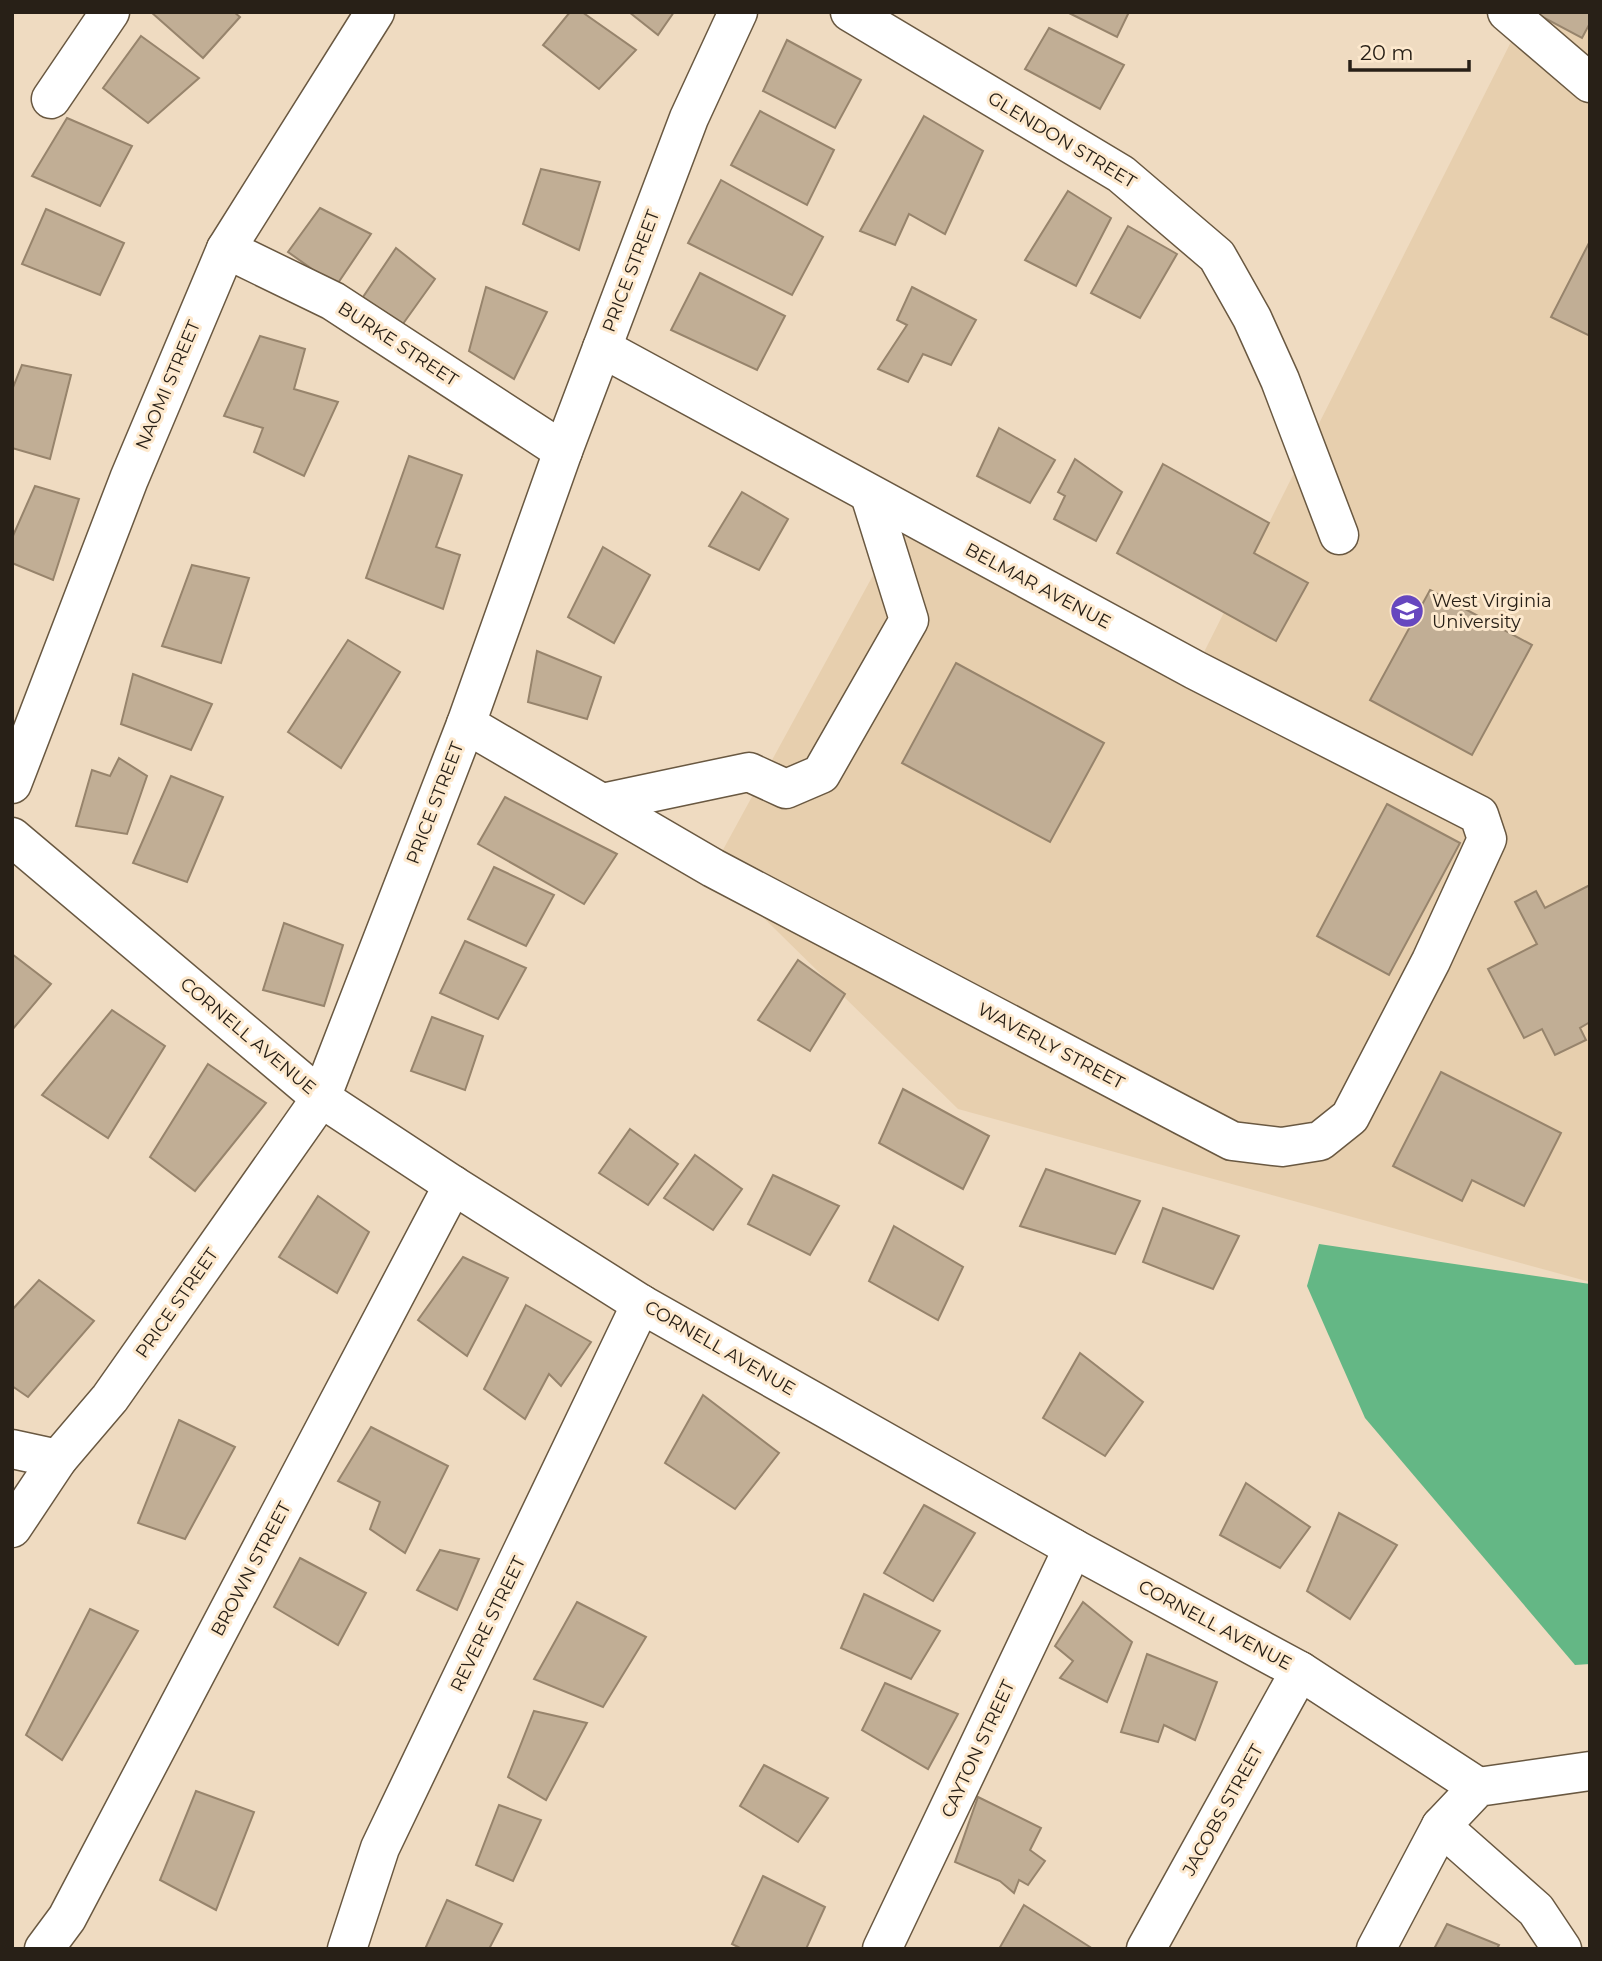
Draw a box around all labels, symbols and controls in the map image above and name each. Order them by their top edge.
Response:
scale bar [1350,28,1469,72]
text: 20 m [1360,40,1414,65]
street label: GLENDON STREET [984,87,1141,193]
street label: PRICE STREET [598,206,665,335]
street label: BURKE STREET [334,297,463,391]
street label: NAOMI STREET [131,316,205,453]
street label: BELMAR AVENUE [962,538,1114,634]
place label: West Virginia University [1432,590,1552,633]
school or university icon: West Virginia University [1388,592,1426,630]
street label: PRICE STREET [402,738,469,867]
street label: CORNELL AVENUE [176,973,320,1099]
street label: WAVERLY STREET [974,998,1129,1094]
street label: PRICE STREET [131,1243,223,1362]
street label: CORNELL AVENUE [641,1296,799,1400]
street label: BROWN STREET [206,1497,296,1640]
street label: REVERE STREET [446,1552,531,1695]
street label: CORNELL AVENUE [1135,1575,1295,1675]
street label: CAYTON STREET [937,1676,1020,1821]
street label: JACOBS STREET [1177,1740,1269,1880]

